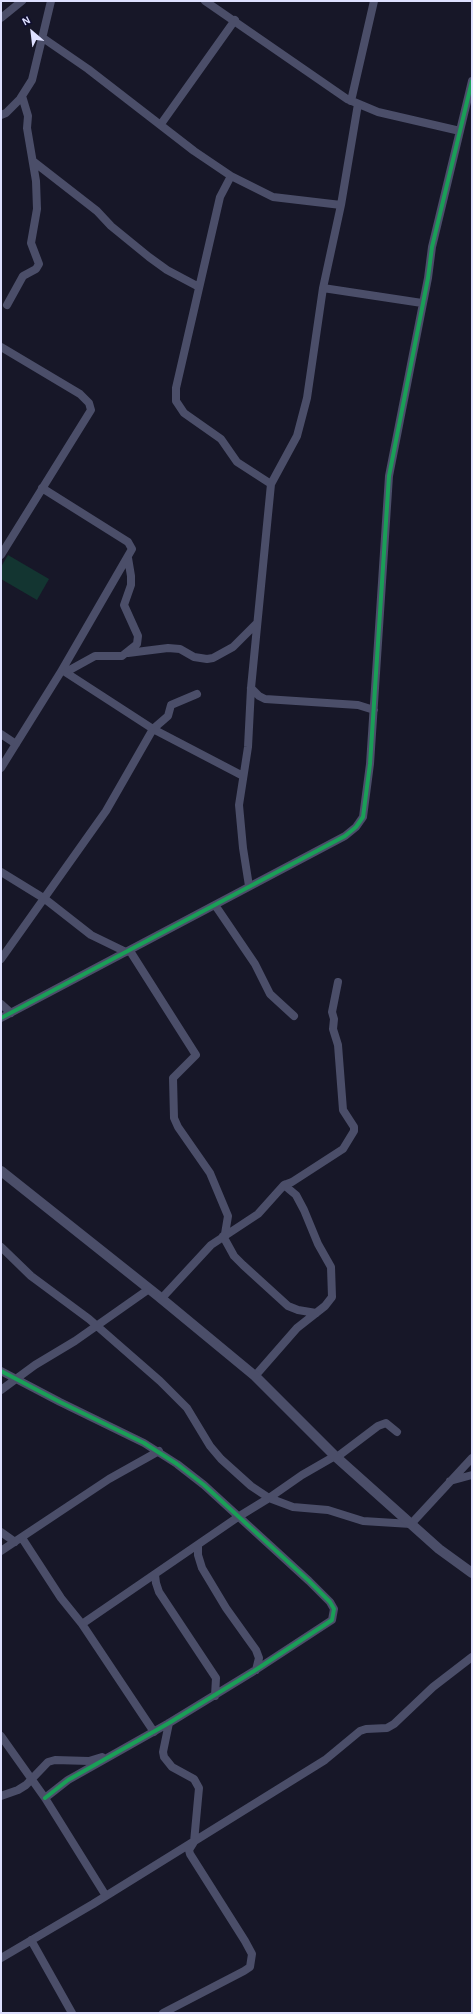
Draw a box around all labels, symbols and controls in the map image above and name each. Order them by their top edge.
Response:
north arrow [12,12,52,52]
text: N [20,14,32,28]

